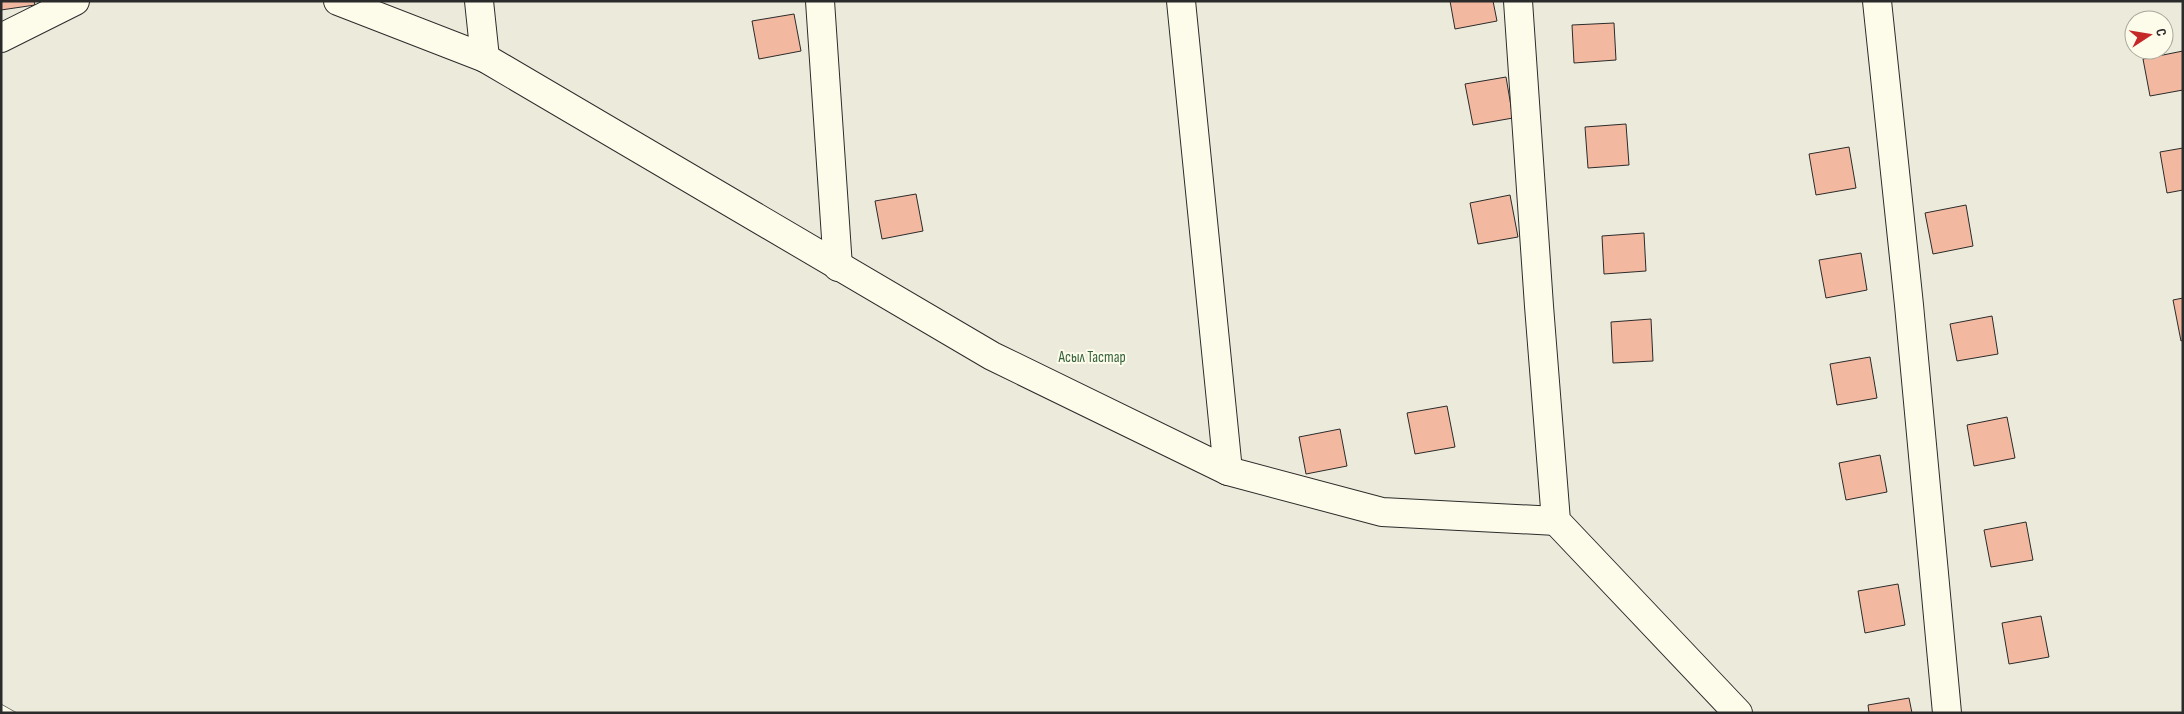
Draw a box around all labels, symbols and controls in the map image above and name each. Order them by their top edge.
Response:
north arrow [2124,10,2174,60]
text: С [2152,27,2170,38]
park label: Асыл Тастар [1057,348,1126,367]

